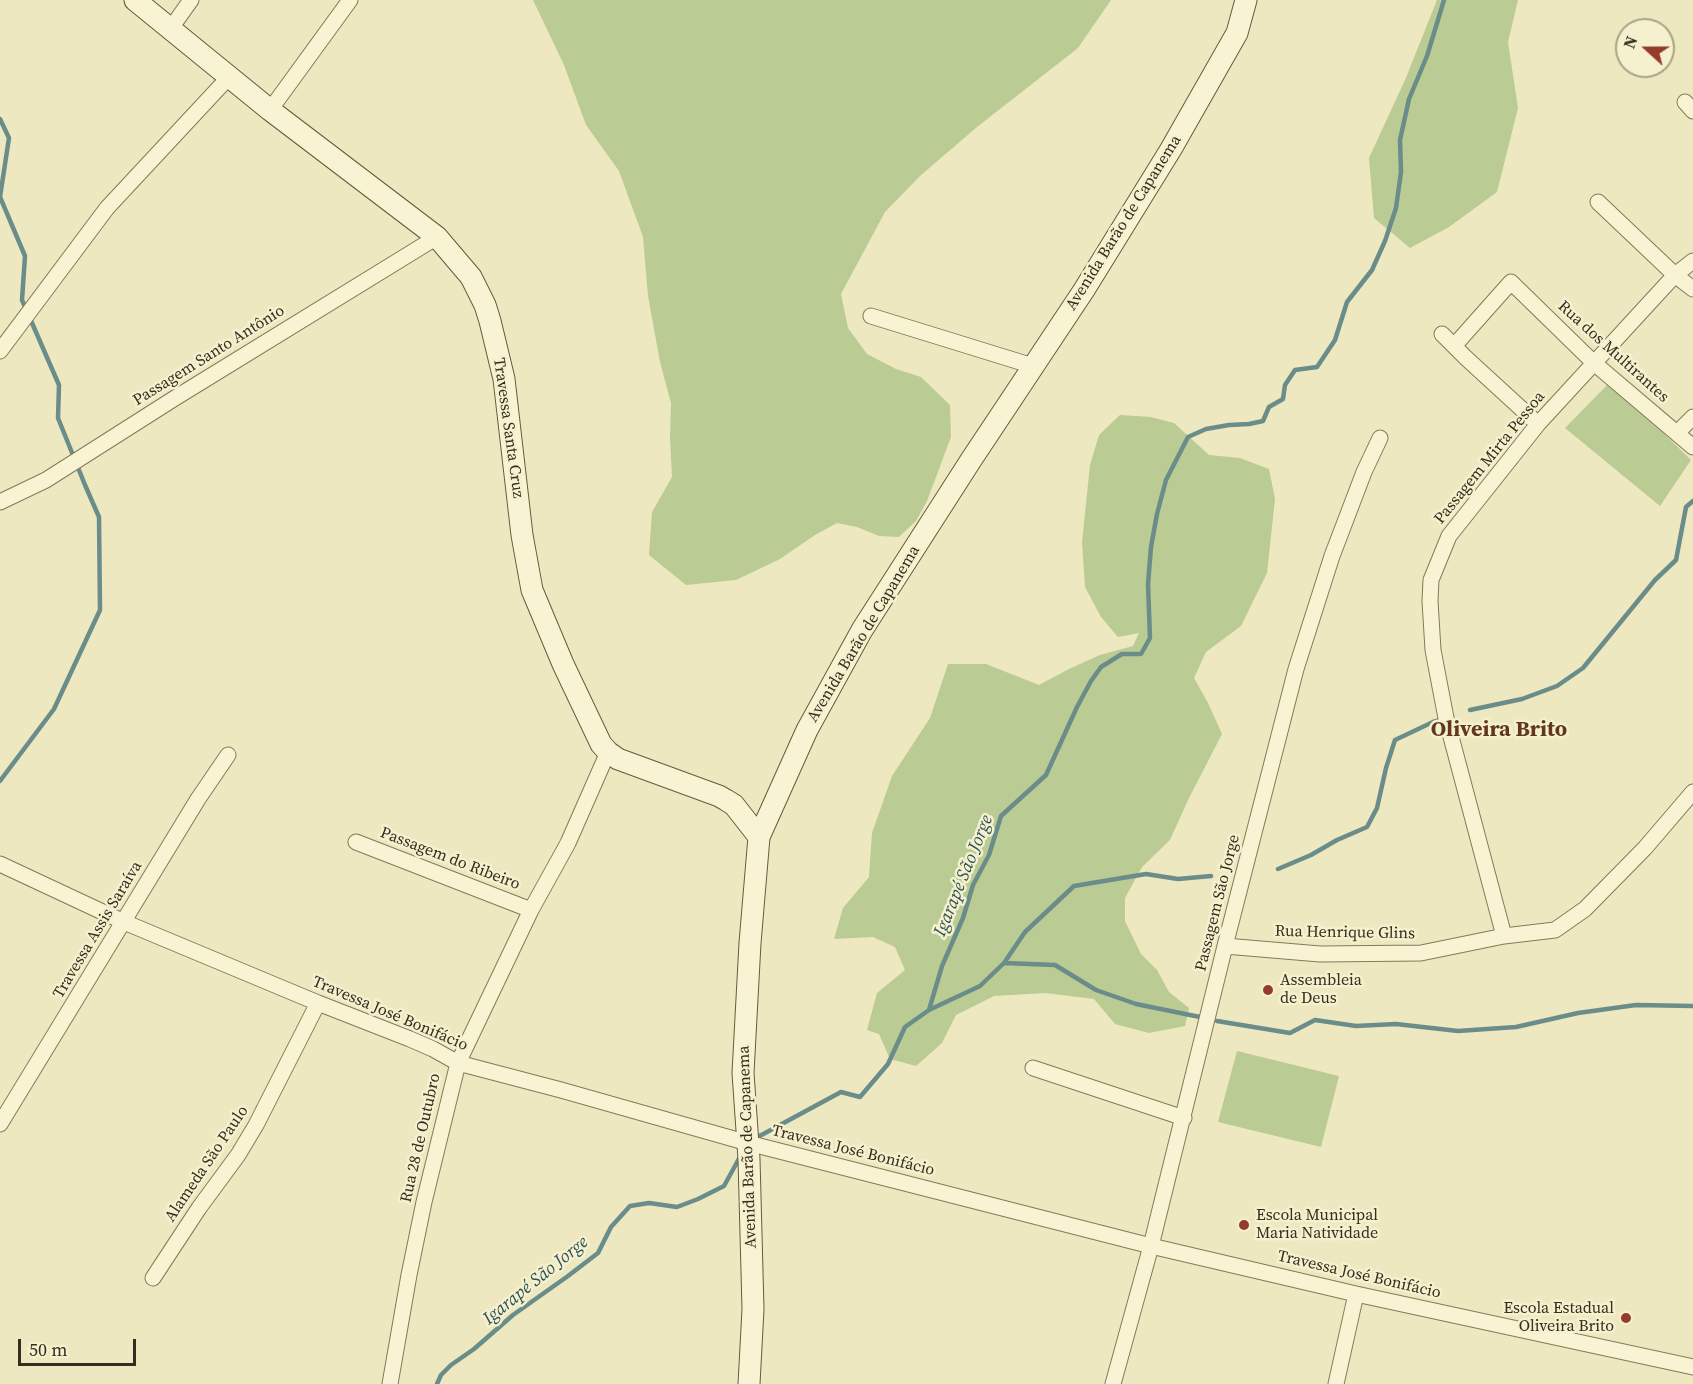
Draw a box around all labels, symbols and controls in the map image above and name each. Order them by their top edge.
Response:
north arrow [1615,18,1675,78]
text: N [1618,33,1642,52]
street label: Avenida Barão de Capanema [1062,132,1186,314]
street label: Rua dos Multirantes [1554,297,1672,407]
street label: Passagem Santo Antônio [130,302,288,410]
street label: Travessa Santa Cruz [489,356,527,500]
street label: Passagem Mirta Pessoa [1431,388,1549,528]
street label: Avenida Barão de Capanema [804,542,924,726]
district label: Oliveira Brito [1431,717,1567,743]
water label: Igarapé São Jorge [930,812,998,940]
street label: Passagem do Ribeiro [377,823,523,895]
street label: Passagem São Jorge [1192,833,1244,973]
street label: Travessa Assis Saraíva [49,858,147,1002]
street label: Rua Henrique Glins [1275,922,1415,944]
place label: Assembleia de Deus [1280,971,1362,1009]
street label: Travessa José Bonifácio [309,973,471,1055]
marker: Assembleia de Deus [1261,983,1275,997]
street label: Avenida Barão de Capanema [735,1045,761,1249]
street label: Rua 28 de Outubro [397,1072,445,1204]
street label: Alameda São Paulo [161,1102,253,1226]
street label: Travessa José Bonifácio [770,1121,936,1181]
place label: Escola Municipal Maria Natividade [1256,1206,1378,1244]
marker: Escola Municipal Maria Natividade [1237,1218,1251,1232]
water label: Igarapé São Jorge [479,1232,593,1330]
street label: Travessa José Bonifácio [1275,1247,1443,1303]
place label: Escola Estadual Oliveira Brito [1503,1299,1614,1337]
marker: Escola Estadual Oliveira Brito [1619,1311,1633,1325]
scale bar [21,1327,140,1365]
text: 50 m [29,1337,67,1362]

